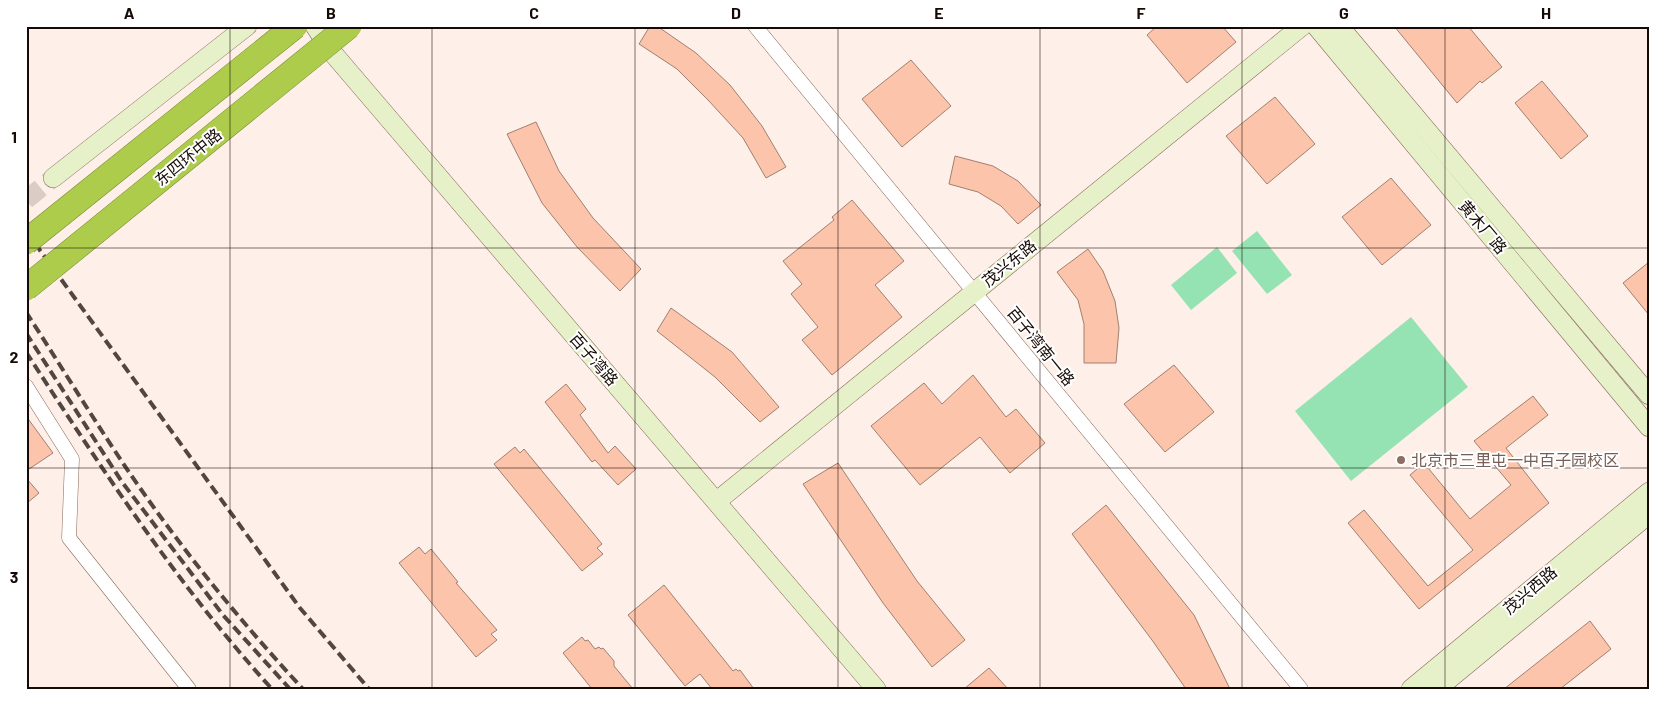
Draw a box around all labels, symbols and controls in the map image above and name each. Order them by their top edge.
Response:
text: A [124,3,135,22]
text: B [326,3,336,22]
text: C [529,3,539,22]
text: D [731,3,741,22]
text: E [934,3,944,22]
text: F [1137,3,1146,22]
text: G [1339,3,1349,22]
text: H [1541,3,1551,22]
street label: 东四环中路 [151,124,225,189]
text: 1 [11,127,17,146]
street label: 黄木厂路 [1456,196,1511,257]
street label: 茂兴东路 [978,235,1040,290]
street label: 百子湾南一路 [1004,302,1079,389]
street label: 百子湾路 [566,328,623,389]
text: 2 [10,347,19,366]
place label: 北京市三里屯一中百子园校区 [1411,450,1619,469]
marker: 北京市三里屯一中百子园校区 [1395,454,1407,466]
street label: 茂兴西路 [1499,562,1560,617]
text: 3 [10,567,18,586]

